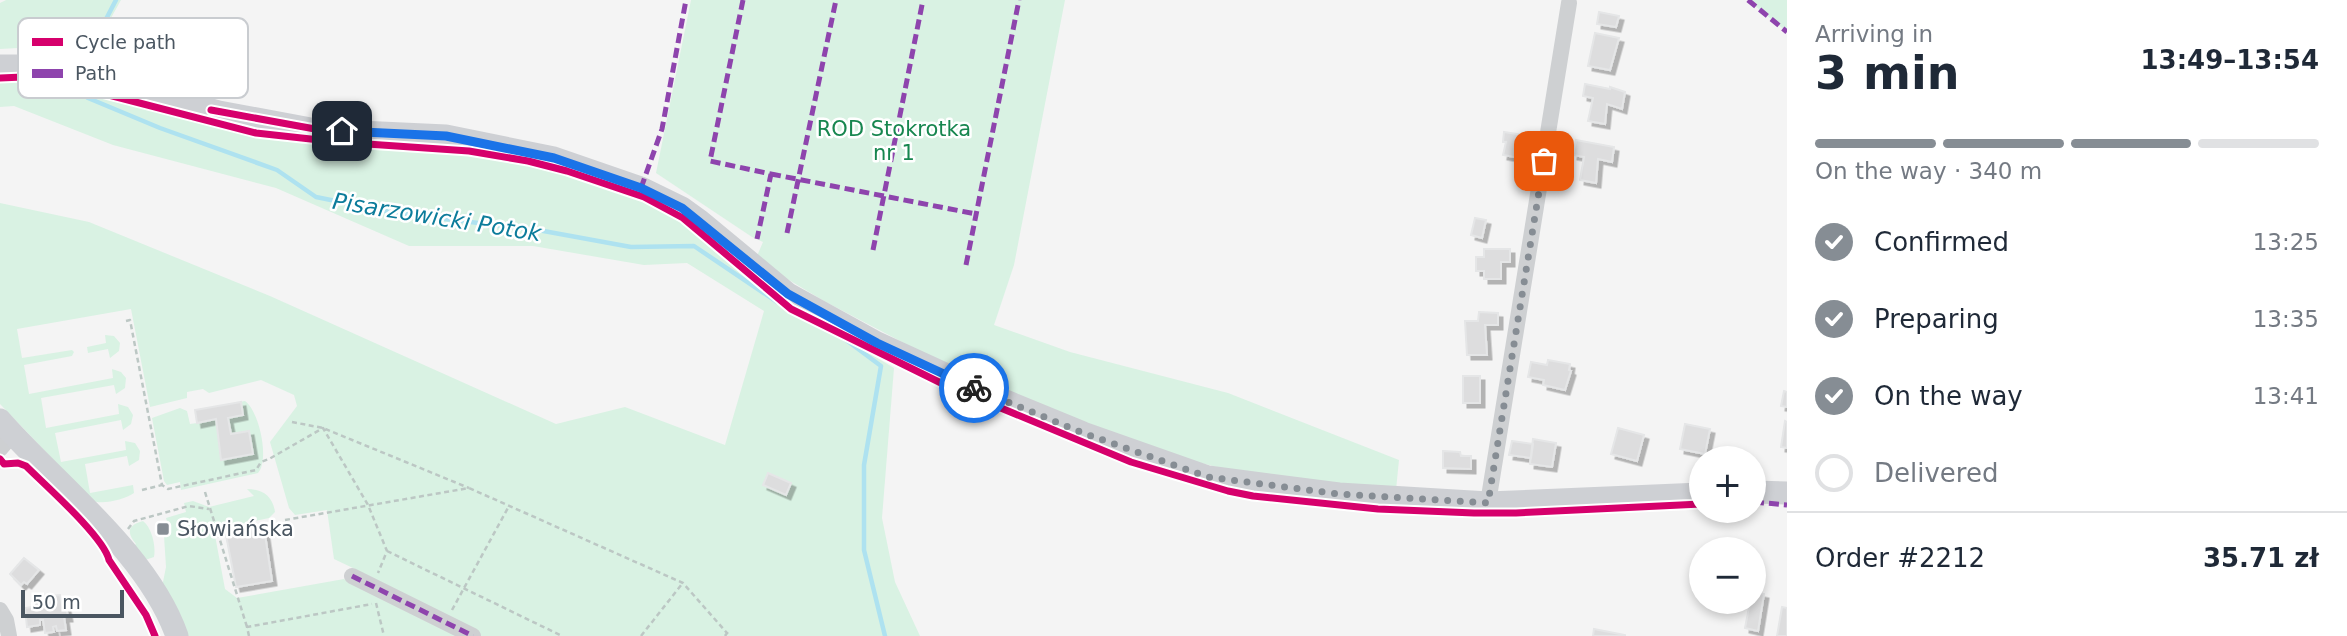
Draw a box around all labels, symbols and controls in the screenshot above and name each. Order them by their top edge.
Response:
legend [18,18,248,98]
text: Arriving in [1815,21,1933,47]
text: Cycle path [75,31,176,53]
text: 13:49–13:54 [2140,45,2319,75]
text: 3 min [1815,46,1959,100]
text: Path [75,62,117,84]
pin [312,101,372,161]
icon: home [323,112,361,150]
park label: ROD Stokrotka nr 1 [817,117,971,165]
pin [1514,131,1574,191]
icon: bag [1525,142,1563,180]
text: On the way · 340 m [1815,158,2042,184]
water label: Pisarzowicki Potok [331,188,545,247]
icon: check [1815,223,1853,261]
text: Confirmed [1874,227,2009,257]
text: 13:25 [2253,229,2319,255]
icon: check [1815,300,1853,338]
text: Preparing [1874,304,1999,334]
text: 13:35 [2253,306,2319,332]
courier [939,353,1009,423]
icon: bike [955,369,993,407]
icon: check [1815,377,1853,415]
text: On the way [1874,381,2023,411]
text: 13:41 [2253,383,2319,409]
map controls [1689,446,1766,614]
button: + [1689,446,1766,523]
text: Delivered [1874,458,1998,488]
place label: Słowiańska [177,517,294,541]
marker: Słowiańska [155,521,171,537]
button: − [1689,537,1766,614]
text: Order #2212 [1815,543,1985,573]
text: 35.71 zł [2203,543,2319,573]
scale bar [21,587,124,619]
text: 50 m [32,591,81,613]

